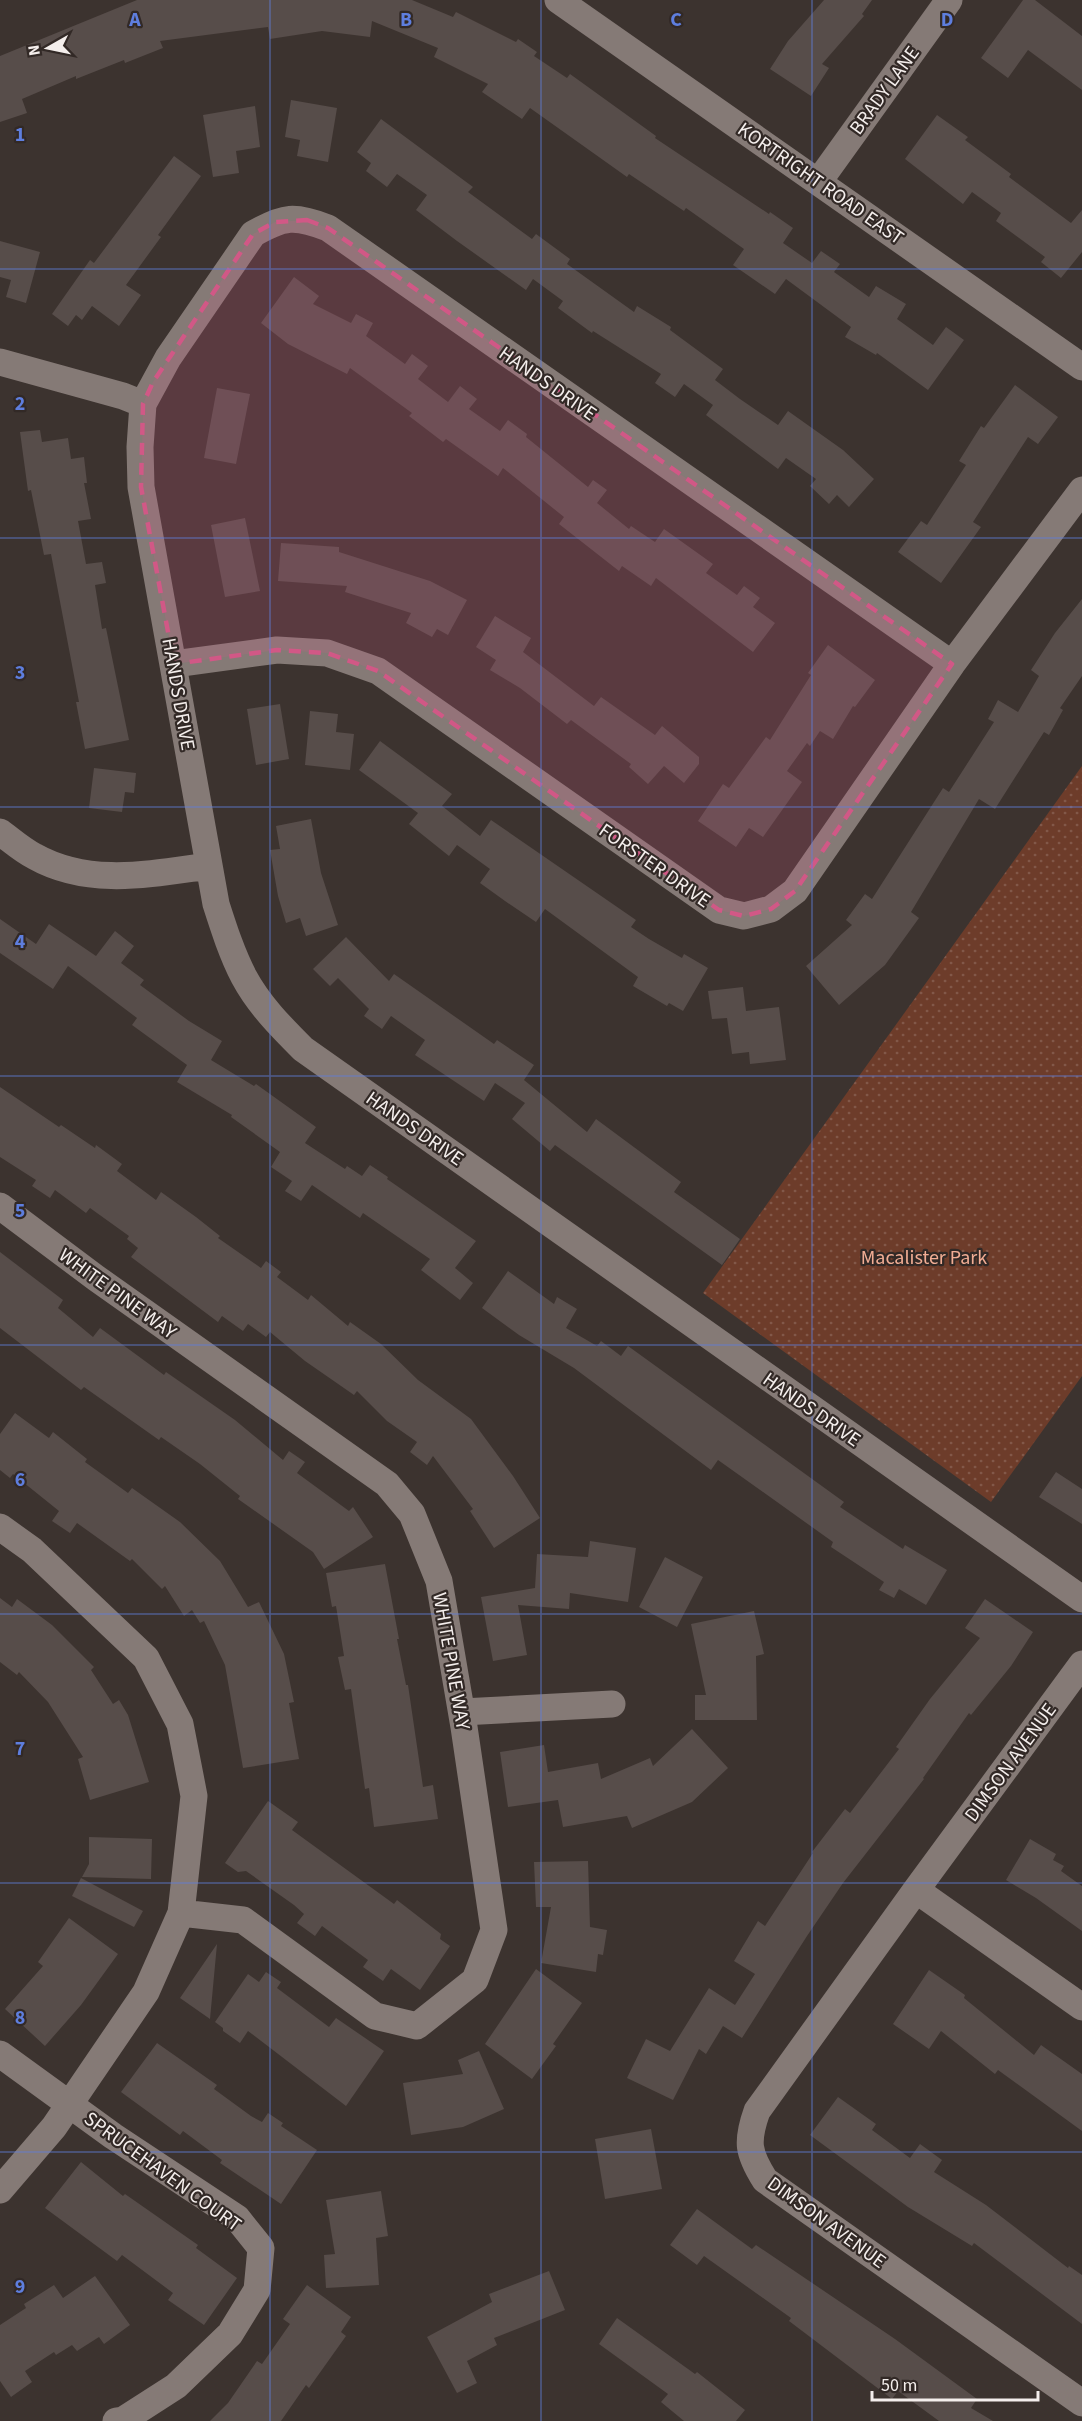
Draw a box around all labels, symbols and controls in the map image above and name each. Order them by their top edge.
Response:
text: A [128,6,141,34]
text: B [400,6,412,34]
text: C [670,6,682,34]
text: D [941,6,953,34]
north arrow [18,18,78,78]
street label: BRADY LANE [843,41,927,141]
text: N [22,43,46,57]
street label: KORTRIGHT ROAD EAST [732,116,909,252]
text: 1 [15,121,25,149]
street label: HANDS DRIVE [493,340,602,428]
text: 2 [15,390,25,418]
street label: HANDS DRIVE [154,636,202,753]
text: 3 [15,659,25,687]
street label: FORSTER DRIVE [593,817,716,915]
text: 4 [15,928,26,956]
street label: HANDS DRIVE [360,1085,469,1173]
text: 5 [15,1197,25,1225]
street label: WHITE PINE WAY [53,1242,182,1346]
park label: Macalister Park [861,1244,987,1272]
street label: HANDS DRIVE [757,1366,866,1454]
text: 6 [15,1466,25,1494]
street label: WHITE PINE WAY [425,1590,477,1733]
street label: DIMSON AVENUE [958,1697,1064,1828]
text: 7 [15,1735,25,1763]
text: 8 [15,2004,25,2032]
street label: SPRUCEHAVEN COURT [78,2105,247,2239]
street label: DIMSON AVENUE [761,2170,892,2276]
text: 9 [15,2273,25,2301]
scale bar [872,2364,1038,2402]
text: 50 m [881,2373,917,2398]

